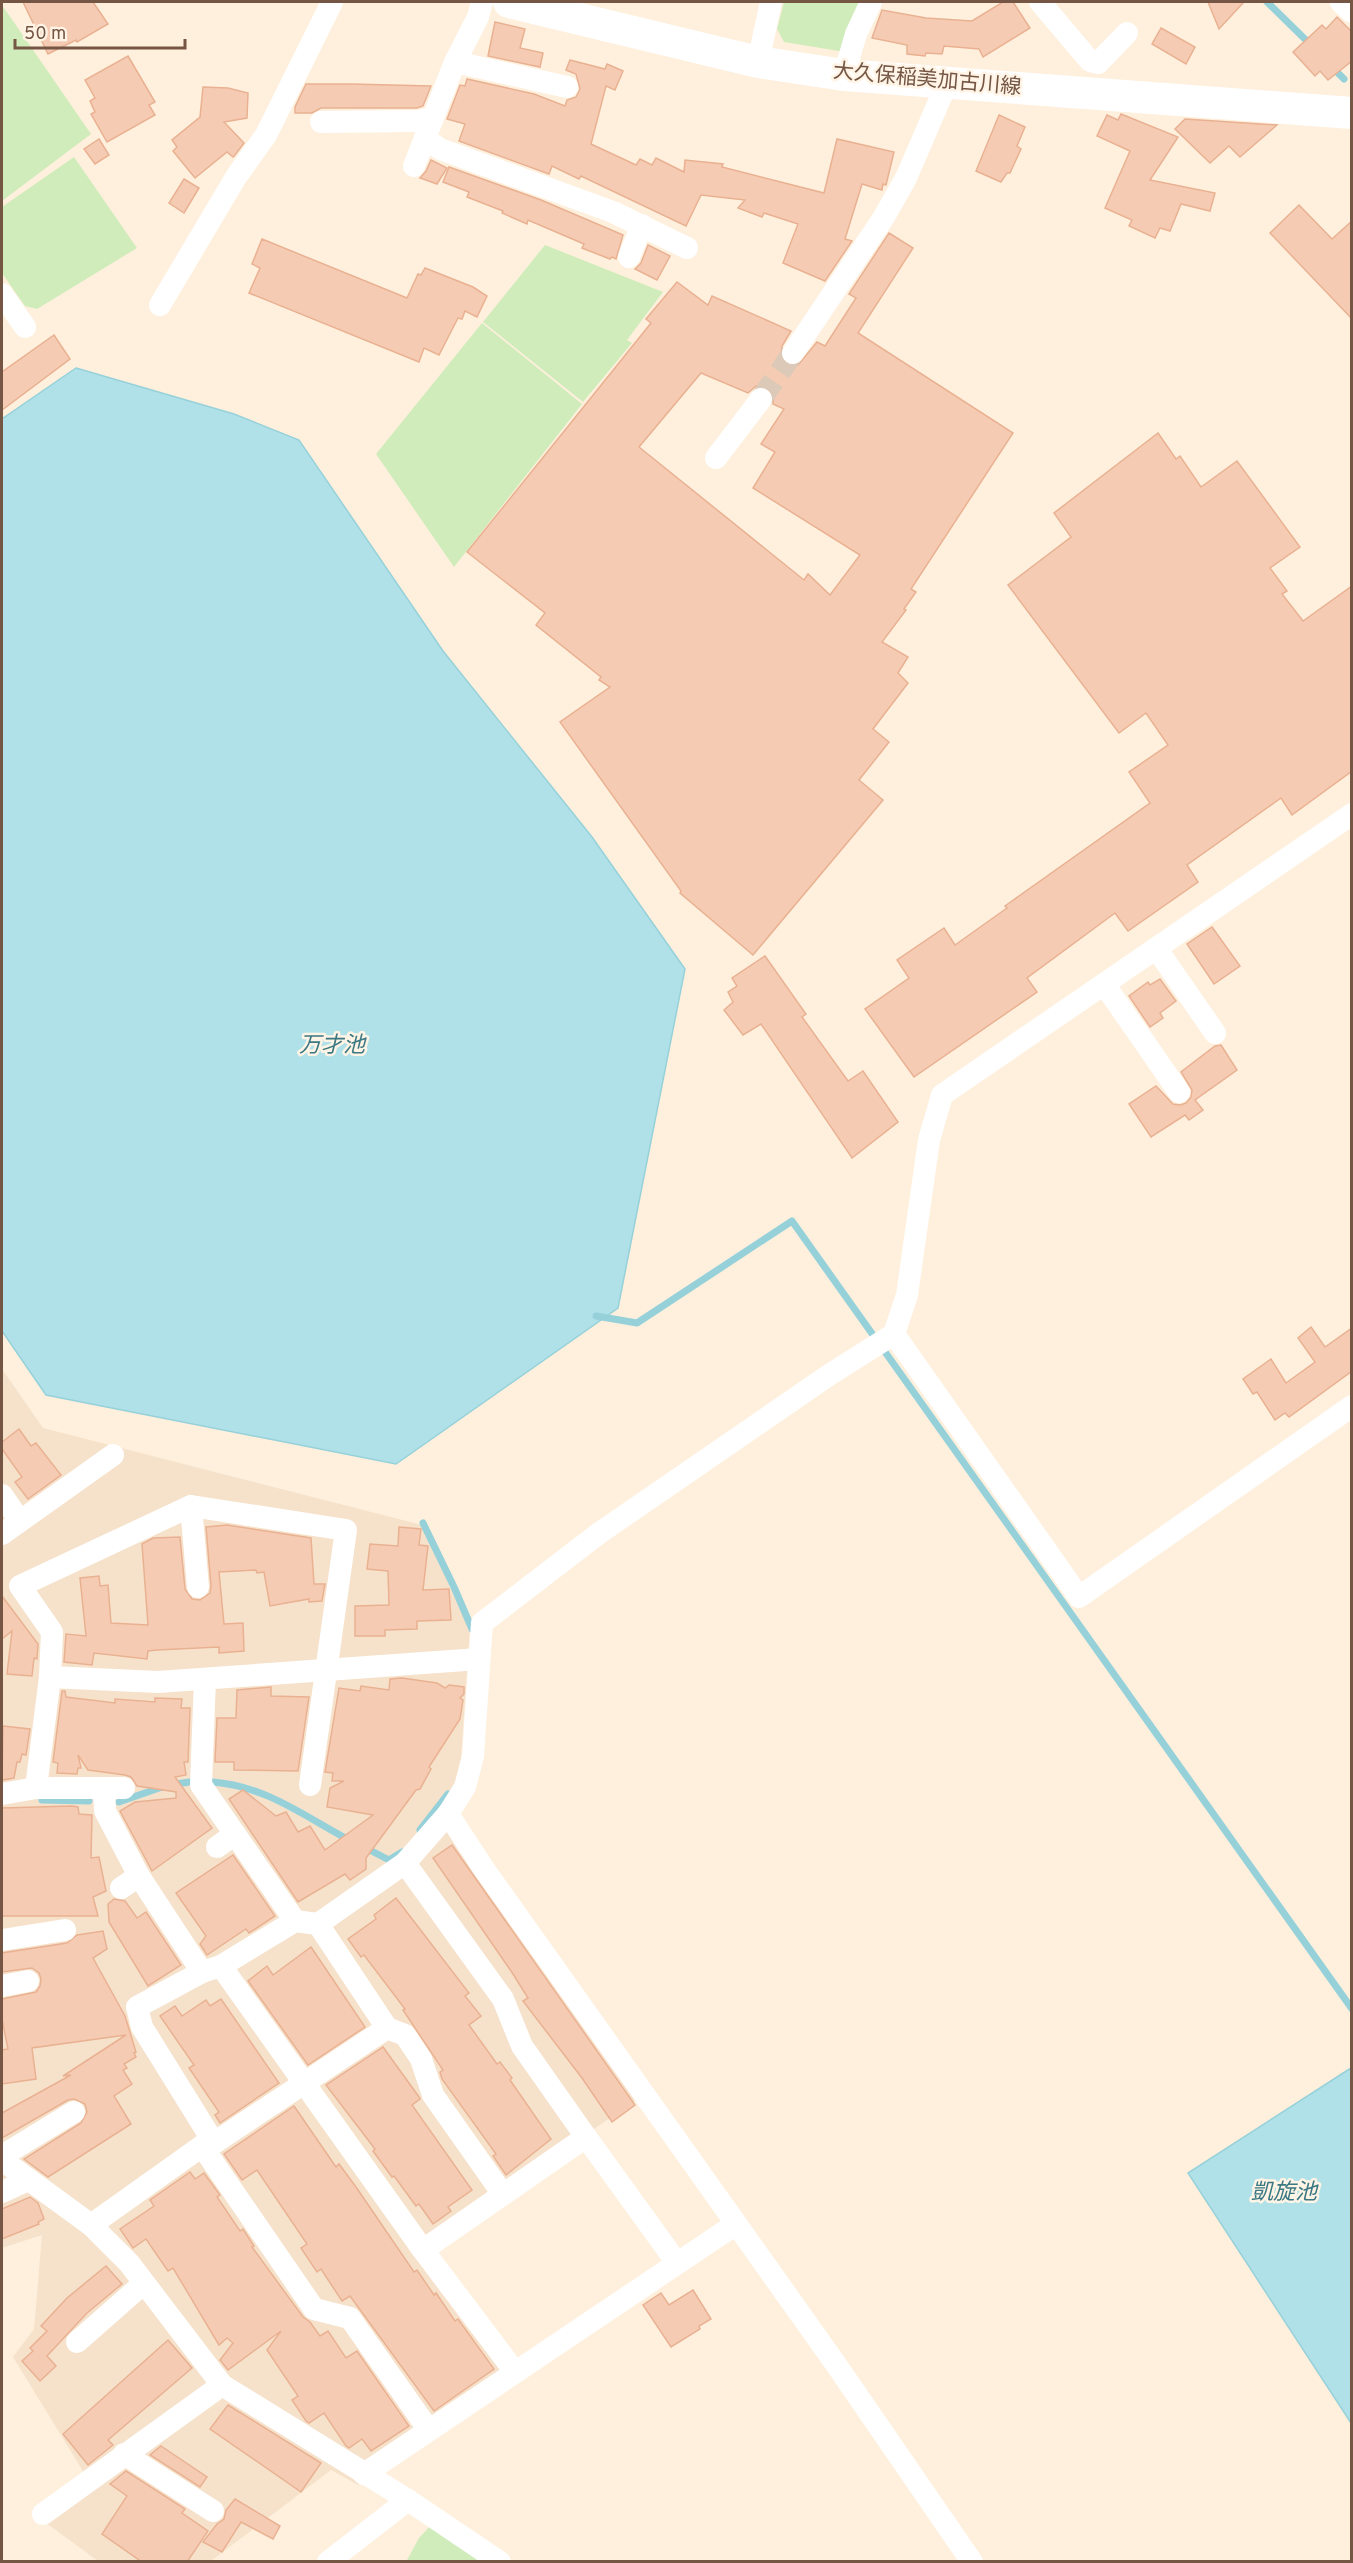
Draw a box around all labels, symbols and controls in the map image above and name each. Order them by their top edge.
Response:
scale bar [15,12,184,50]
text: 50 m [24,23,66,46]
street label: 大久保稲美加古川線 [832,58,1022,102]
water label: 万才池 [299,1033,367,1060]
water label: 凱旋池 [1251,2180,1319,2207]

